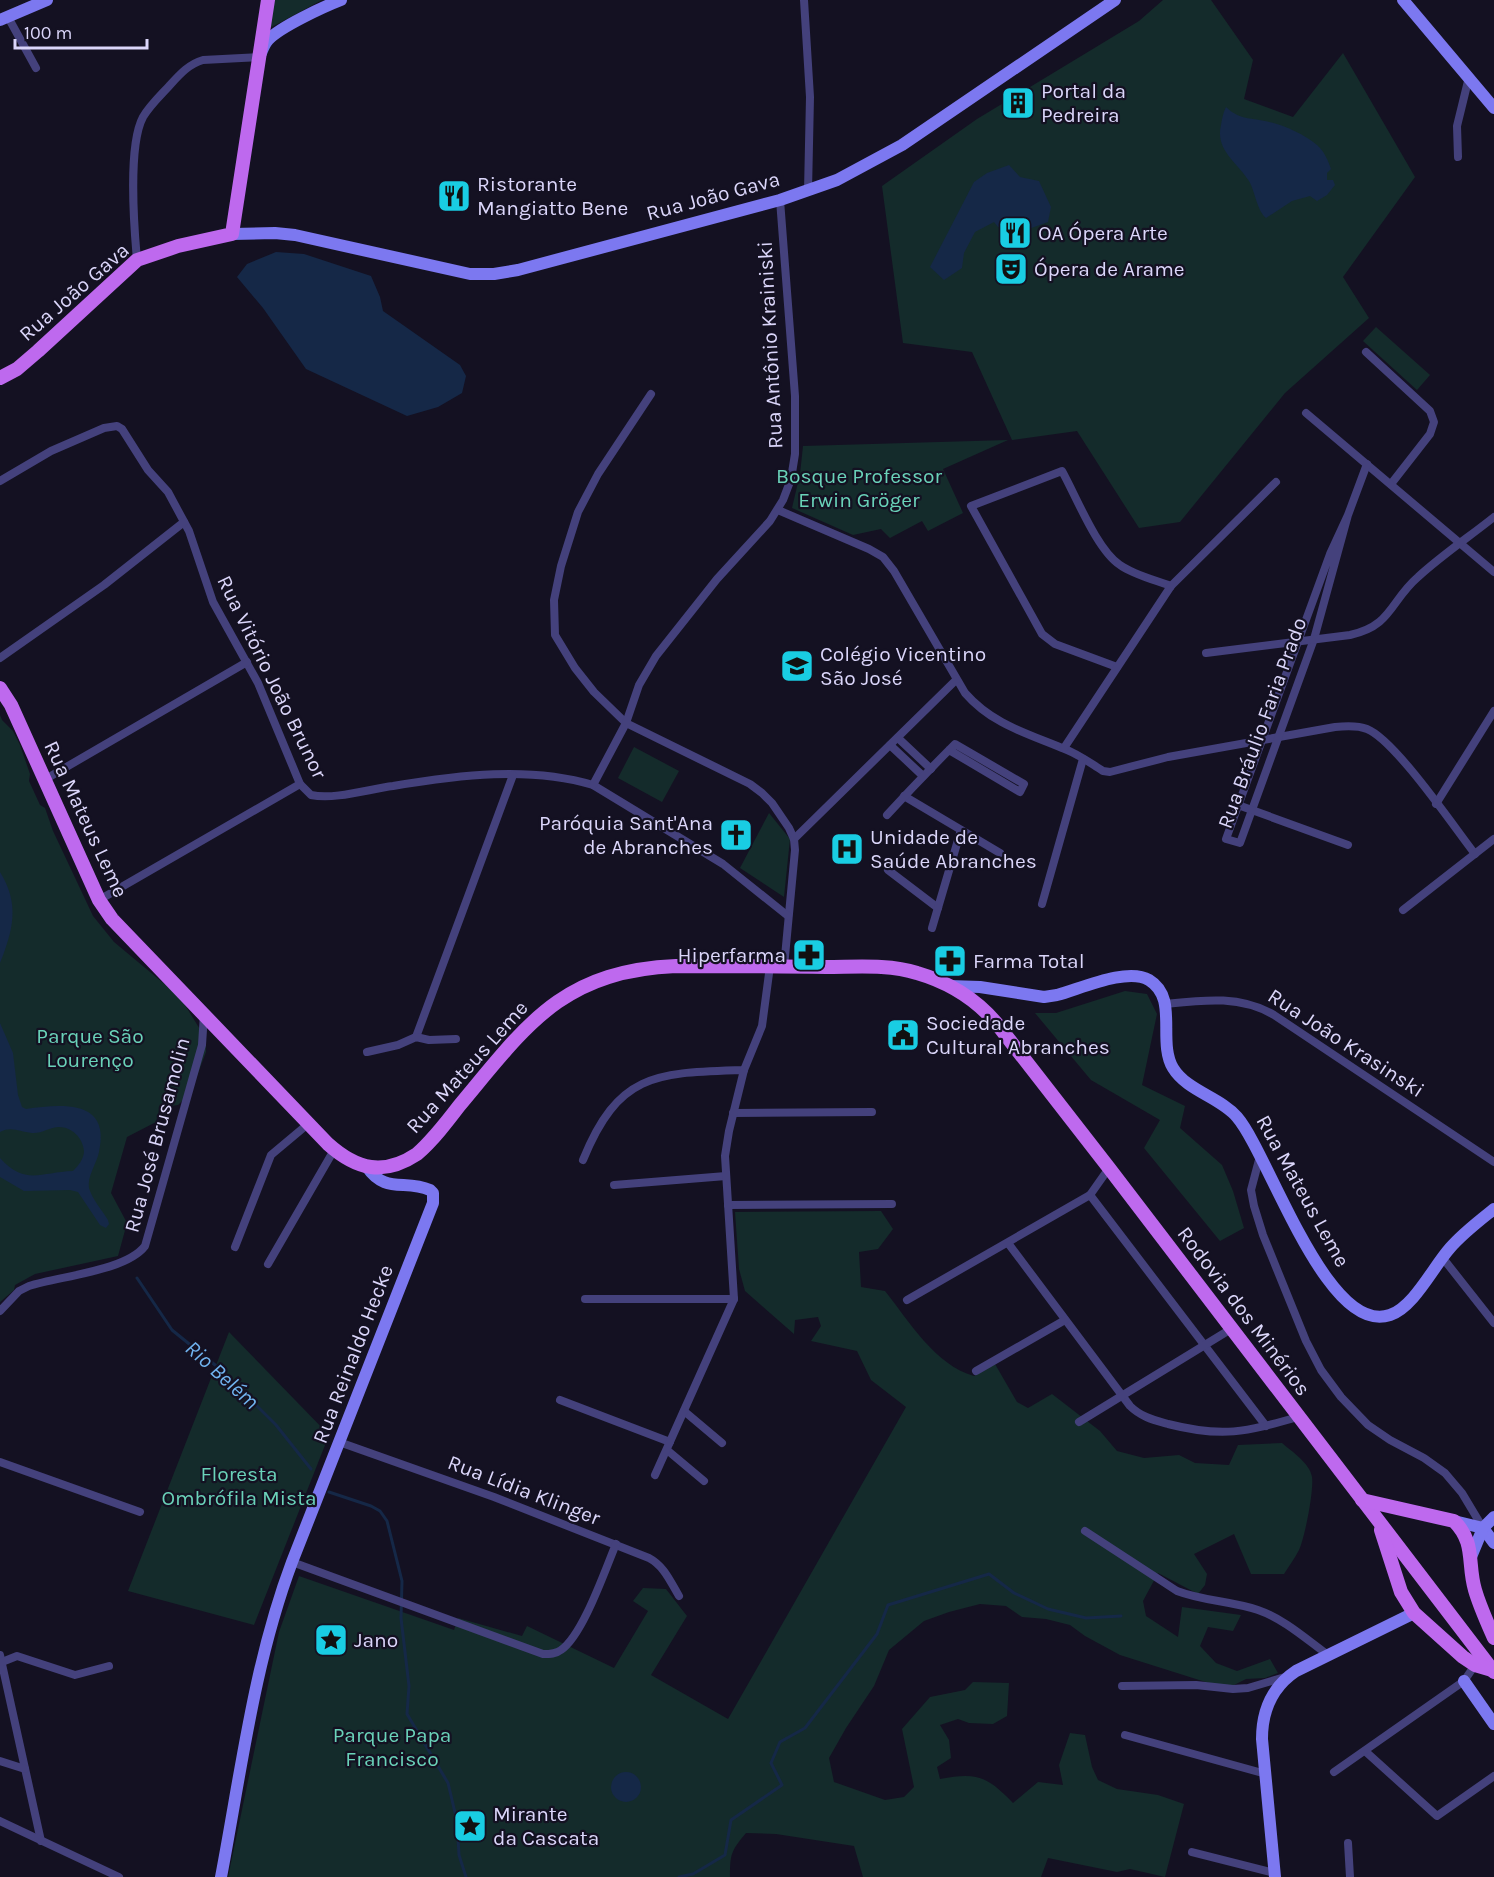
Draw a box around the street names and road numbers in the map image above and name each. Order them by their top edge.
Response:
street label: Rua João Gava [644,167,782,225]
street label: Rua João Gava [14,238,134,346]
street label: Rua Antônio Krainiski [753,241,787,449]
street label: Rua Vitório João Brunor [212,572,332,783]
street label: Rua Bráulio Faria Prado [1213,614,1311,832]
street label: Rua Mateus Leme [39,737,133,901]
street label: Rua João Krasinski [1264,984,1428,1102]
street label: Rua Mateus Leme [401,996,533,1138]
street label: Rua José Brusamolin [119,1035,195,1235]
street label: Rua Mateus Leme [1251,1111,1355,1271]
street label: Rodovia dos Minérios [1173,1222,1315,1400]
street label: Rua Reinaldo Hecke [308,1261,398,1447]
street label: Rua Lídia Klinger [444,1450,604,1530]

